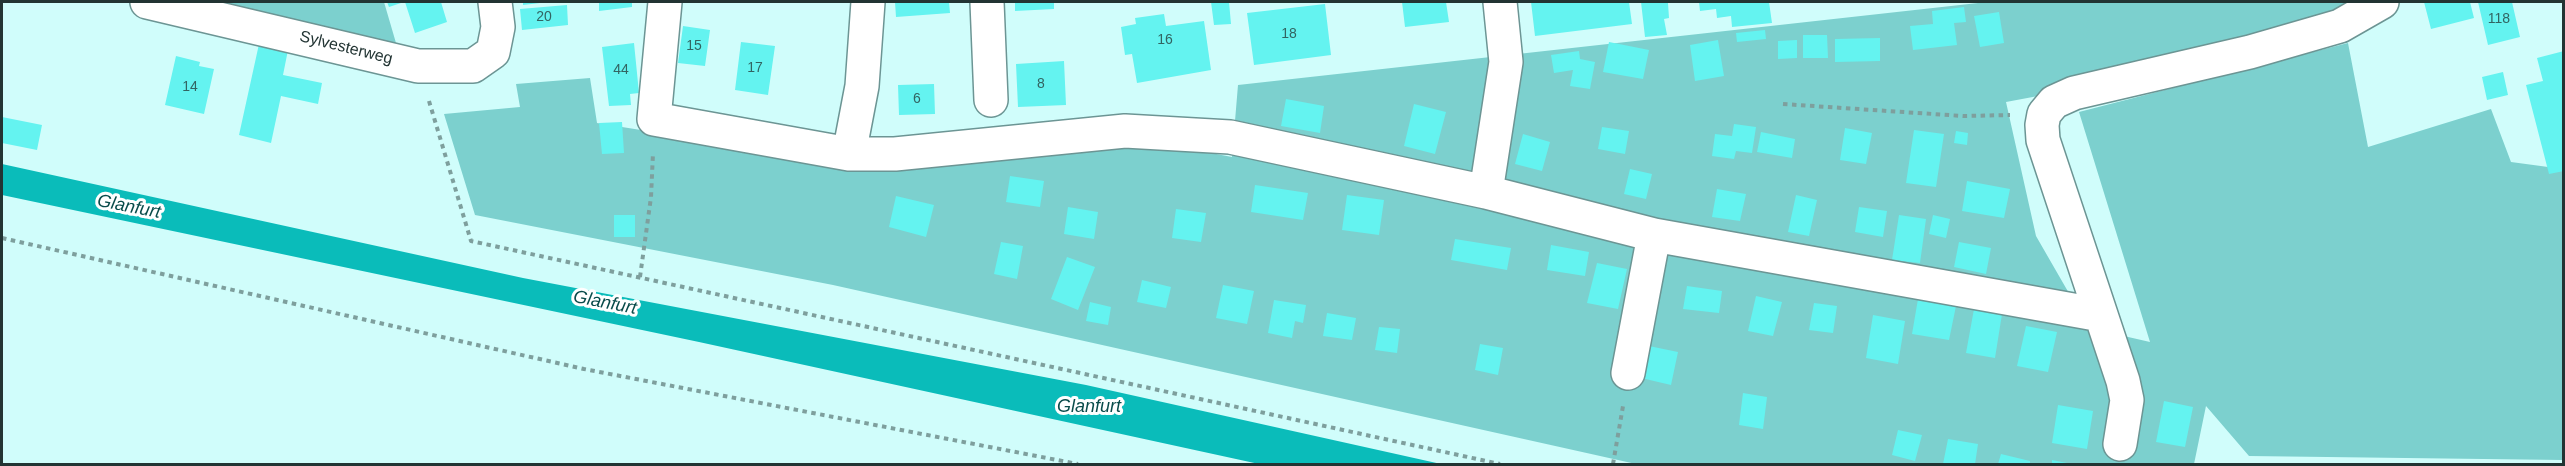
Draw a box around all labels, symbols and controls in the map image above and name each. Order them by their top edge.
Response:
house number: 20 [536,9,552,25]
house number: 118 [2488,11,2510,27]
house number: 18 [1281,26,1297,42]
street label: Sylvesterweg [298,27,394,69]
house number: 16 [1157,32,1173,48]
house number: 15 [686,38,702,54]
house number: 17 [747,60,763,76]
house number: 44 [613,62,629,78]
house number: 8 [1037,76,1045,92]
house number: 14 [182,79,198,95]
house number: 6 [913,91,921,107]
water label: Glanfurt [96,190,162,224]
water label: Glanfurt [572,286,638,320]
water label: Glanfurt [1057,396,1121,418]

